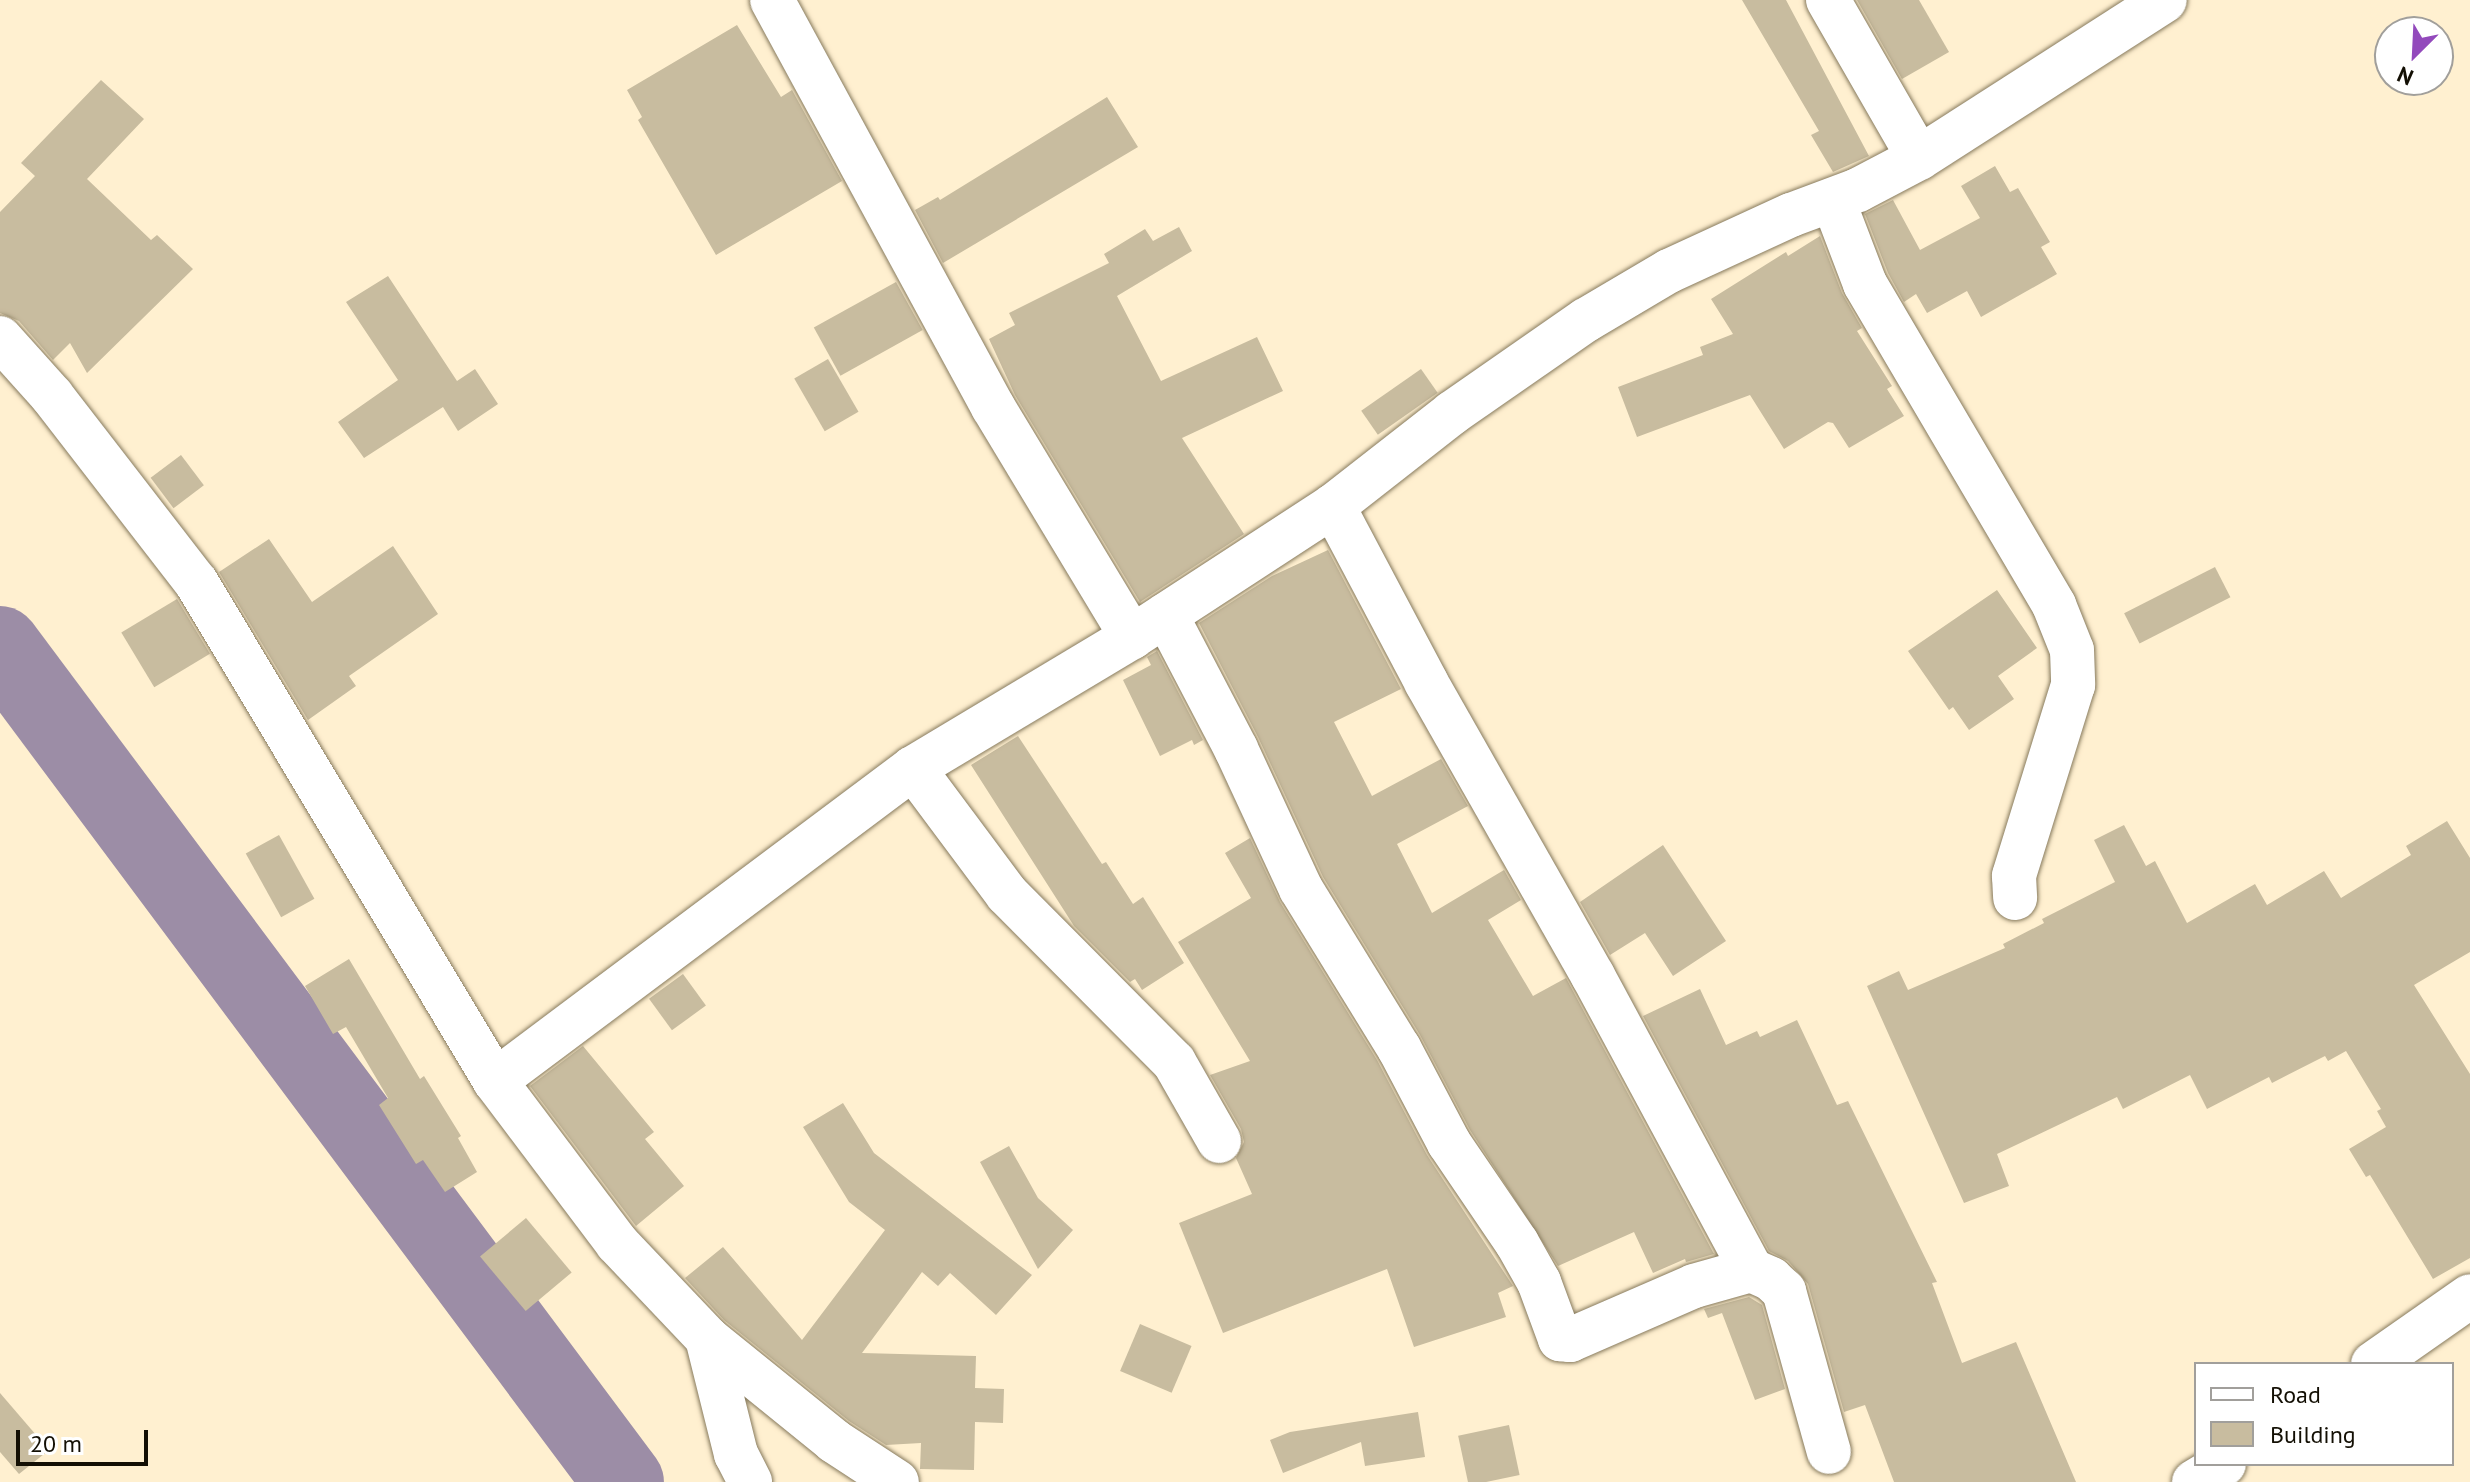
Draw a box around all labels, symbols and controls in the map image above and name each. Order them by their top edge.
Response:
north arrow [2374,16,2454,96]
text: N [2393,60,2417,92]
legend [2194,1362,2454,1466]
text: Road [2270,1379,2321,1410]
scale bar [20,1414,152,1464]
text: Building [2270,1419,2356,1450]
text: 20 m [30,1428,82,1459]

